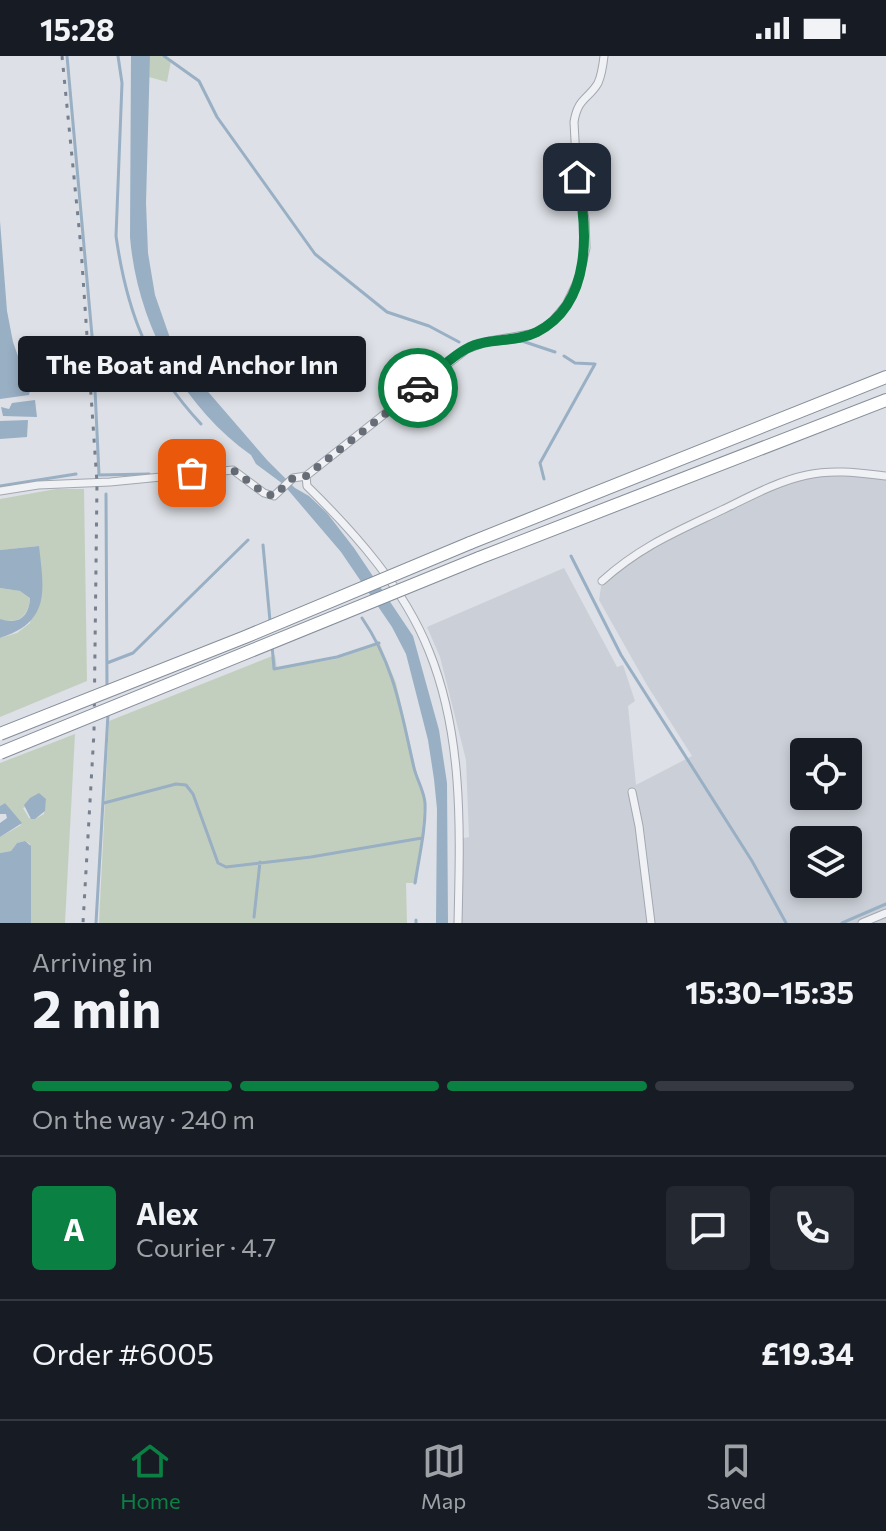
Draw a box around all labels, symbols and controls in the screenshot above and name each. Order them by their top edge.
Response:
text: 15:28 [40,10,114,47]
pin [543,143,611,211]
icon: home [555,155,599,199]
callout: The Boat and Anchor Inn [18,337,366,393]
text: The Boat and Anchor Inn [46,348,338,379]
courier [378,348,458,428]
icon: car [396,366,440,410]
pin [158,439,226,507]
icon: bag [170,451,214,495]
map controls [790,738,862,898]
button: locate [790,738,862,810]
button: layers [790,826,862,898]
text: Arriving in [32,946,153,977]
text: 15:30–15:35 [685,973,854,1010]
text: 2 min [32,975,161,1039]
text: On the way · 240 m [32,1103,255,1134]
button: chat [666,1186,750,1270]
button: phone [770,1186,854,1270]
text: Alex [136,1194,199,1231]
text: A [63,1210,85,1247]
text: Courier · 4.7 [136,1231,276,1262]
text: Order #6005 [32,1334,214,1371]
text: £19.34 [761,1334,854,1371]
tab: Home [120,1439,181,1514]
tab: Map [421,1439,466,1514]
tab: Saved [706,1439,766,1514]

